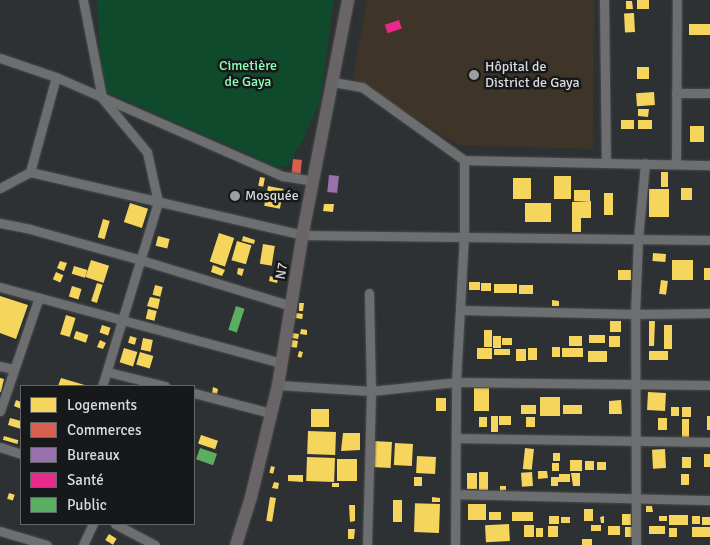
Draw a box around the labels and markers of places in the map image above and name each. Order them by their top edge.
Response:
place label: Hôpital de District de Gaya [485,59,580,92]
marker: Hôpital de District de Gaya [467,68,481,82]
place label: Mosquée [245,188,299,204]
marker: Mosquée [229,190,241,202]

